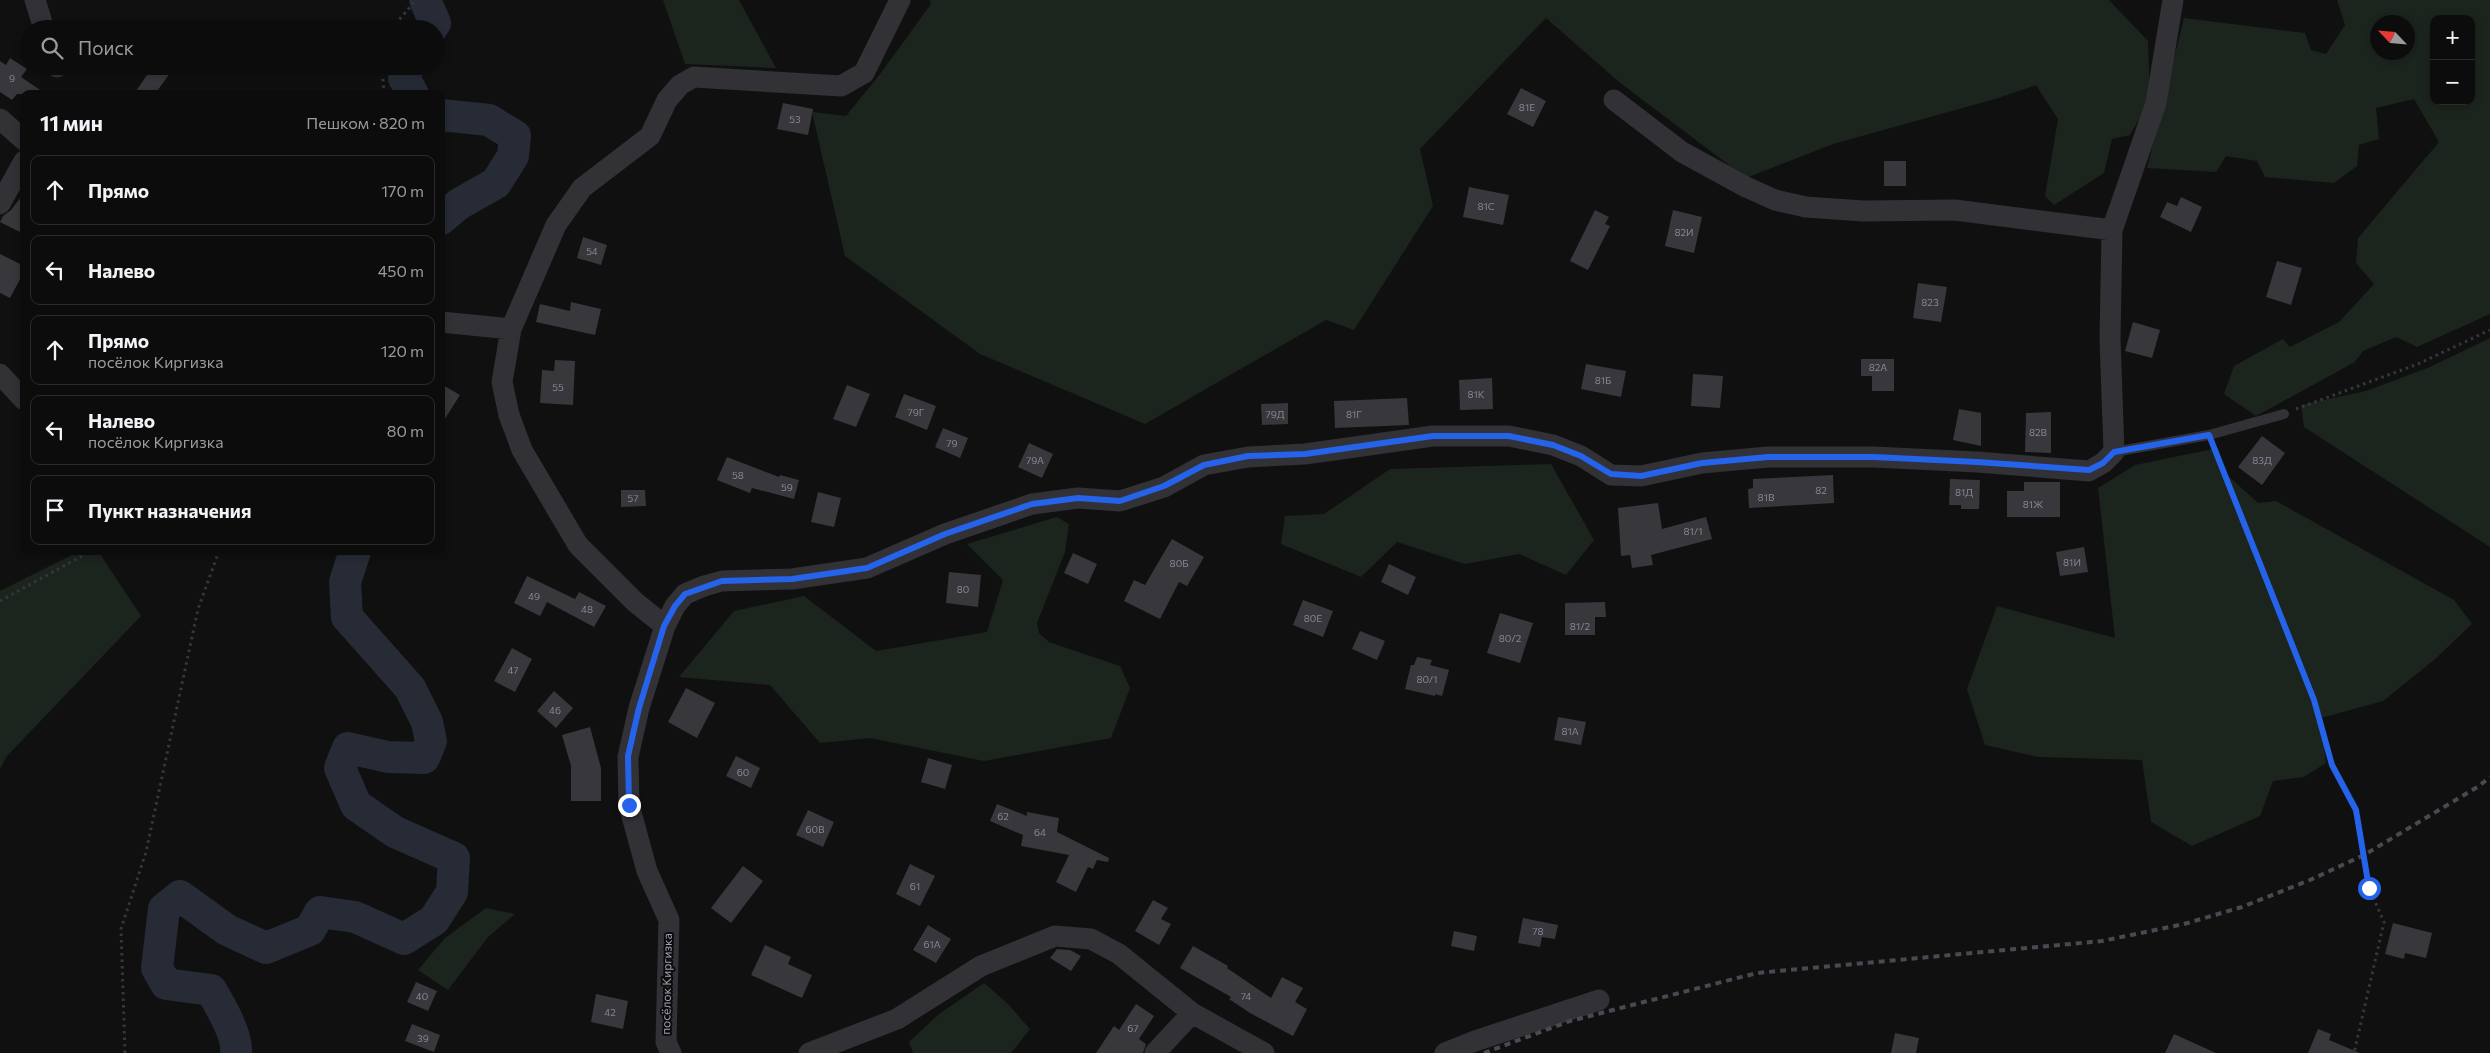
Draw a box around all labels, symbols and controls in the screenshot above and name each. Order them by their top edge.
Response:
north arrow [2370,15,2415,60]
map controls [2430,15,2475,105]
button: + [2430,15,2475,60]
search box [20,20,445,75]
icon: search [38,34,66,62]
text: Поиск [78,36,134,59]
button: − [2430,60,2475,105]
house number: 9 [9,72,15,84]
house number: 81Е [1519,101,1535,113]
text: 11 мин [40,110,103,135]
text: Пешком · 820 m [306,113,425,132]
house number: 53 [789,113,801,125]
icon: ahead [41,176,69,204]
text: Прямо [88,179,149,202]
text: 170 m [381,181,424,200]
house number: 81С [1477,200,1495,212]
house number: 82И [1674,226,1694,238]
house number: 54 [586,245,598,257]
icon: left [41,256,69,284]
text: Налево [88,259,155,282]
text: 450 m [378,261,424,280]
house number: 82З [1921,296,1939,308]
text: Прямо [88,329,149,352]
icon: ahead [41,336,69,364]
text: 120 m [381,341,424,360]
text: посёлок Киргизка [88,352,224,371]
house number: 82А [1869,361,1887,373]
house number: 81Б [1595,374,1611,386]
house number: 55 [552,381,564,393]
house number: 81К [1467,388,1485,400]
house number: 79Г [908,406,925,418]
house number: 79Д [1265,408,1285,420]
house number: 81Г [1346,408,1362,420]
text: Налево [88,409,155,432]
icon: left [41,416,69,444]
text: 80 m [387,421,424,440]
house number: 82В [2029,426,2048,438]
text: посёлок Киргизка [88,432,224,451]
house number: 79 [946,437,958,449]
house number: 79А [1026,454,1044,466]
house number: 83Д [2252,454,2272,466]
house number: 58 [732,469,744,481]
house number: 59 [781,481,793,493]
house number: 82 [1815,484,1827,496]
house number: 81Д [1955,486,1973,498]
house number: 81В [1758,491,1775,503]
house number: 57 [627,492,639,504]
icon: arrive [41,496,69,524]
house number: 81Ж [2023,498,2044,510]
text: Пункт назначения [88,499,251,522]
house number: 81/1 [1683,525,1703,537]
house number: 81И [2063,556,2081,568]
house number: 80Б [1170,557,1188,569]
house number: 80 [957,583,969,595]
house number: 49 [528,590,540,602]
house number: 48 [581,603,593,615]
house number: 80Е [1304,612,1322,624]
house number: 81/2 [1570,620,1591,632]
house number: 80/2 [1499,632,1522,644]
house number: 47 [507,664,519,676]
house number: 80/1 [1416,673,1438,685]
house number: 46 [549,704,561,716]
house number: 81А [1561,725,1579,737]
house number: 60 [737,766,749,778]
route end [618,794,641,817]
house number: 62 [997,810,1009,822]
house number: 60В [805,823,825,835]
house number: 64 [1034,826,1046,838]
route start [2358,877,2381,900]
house number: 61 [910,880,920,892]
house number: 78 [1532,925,1544,937]
street label: посёлок Киргизка [658,933,674,1035]
house number: 61А [923,938,941,950]
house number: 40 [416,990,428,1002]
house number: 74 [1241,990,1251,1002]
house number: 42 [604,1006,616,1018]
house number: 67 [1127,1022,1139,1034]
house number: 39 [417,1032,429,1044]

